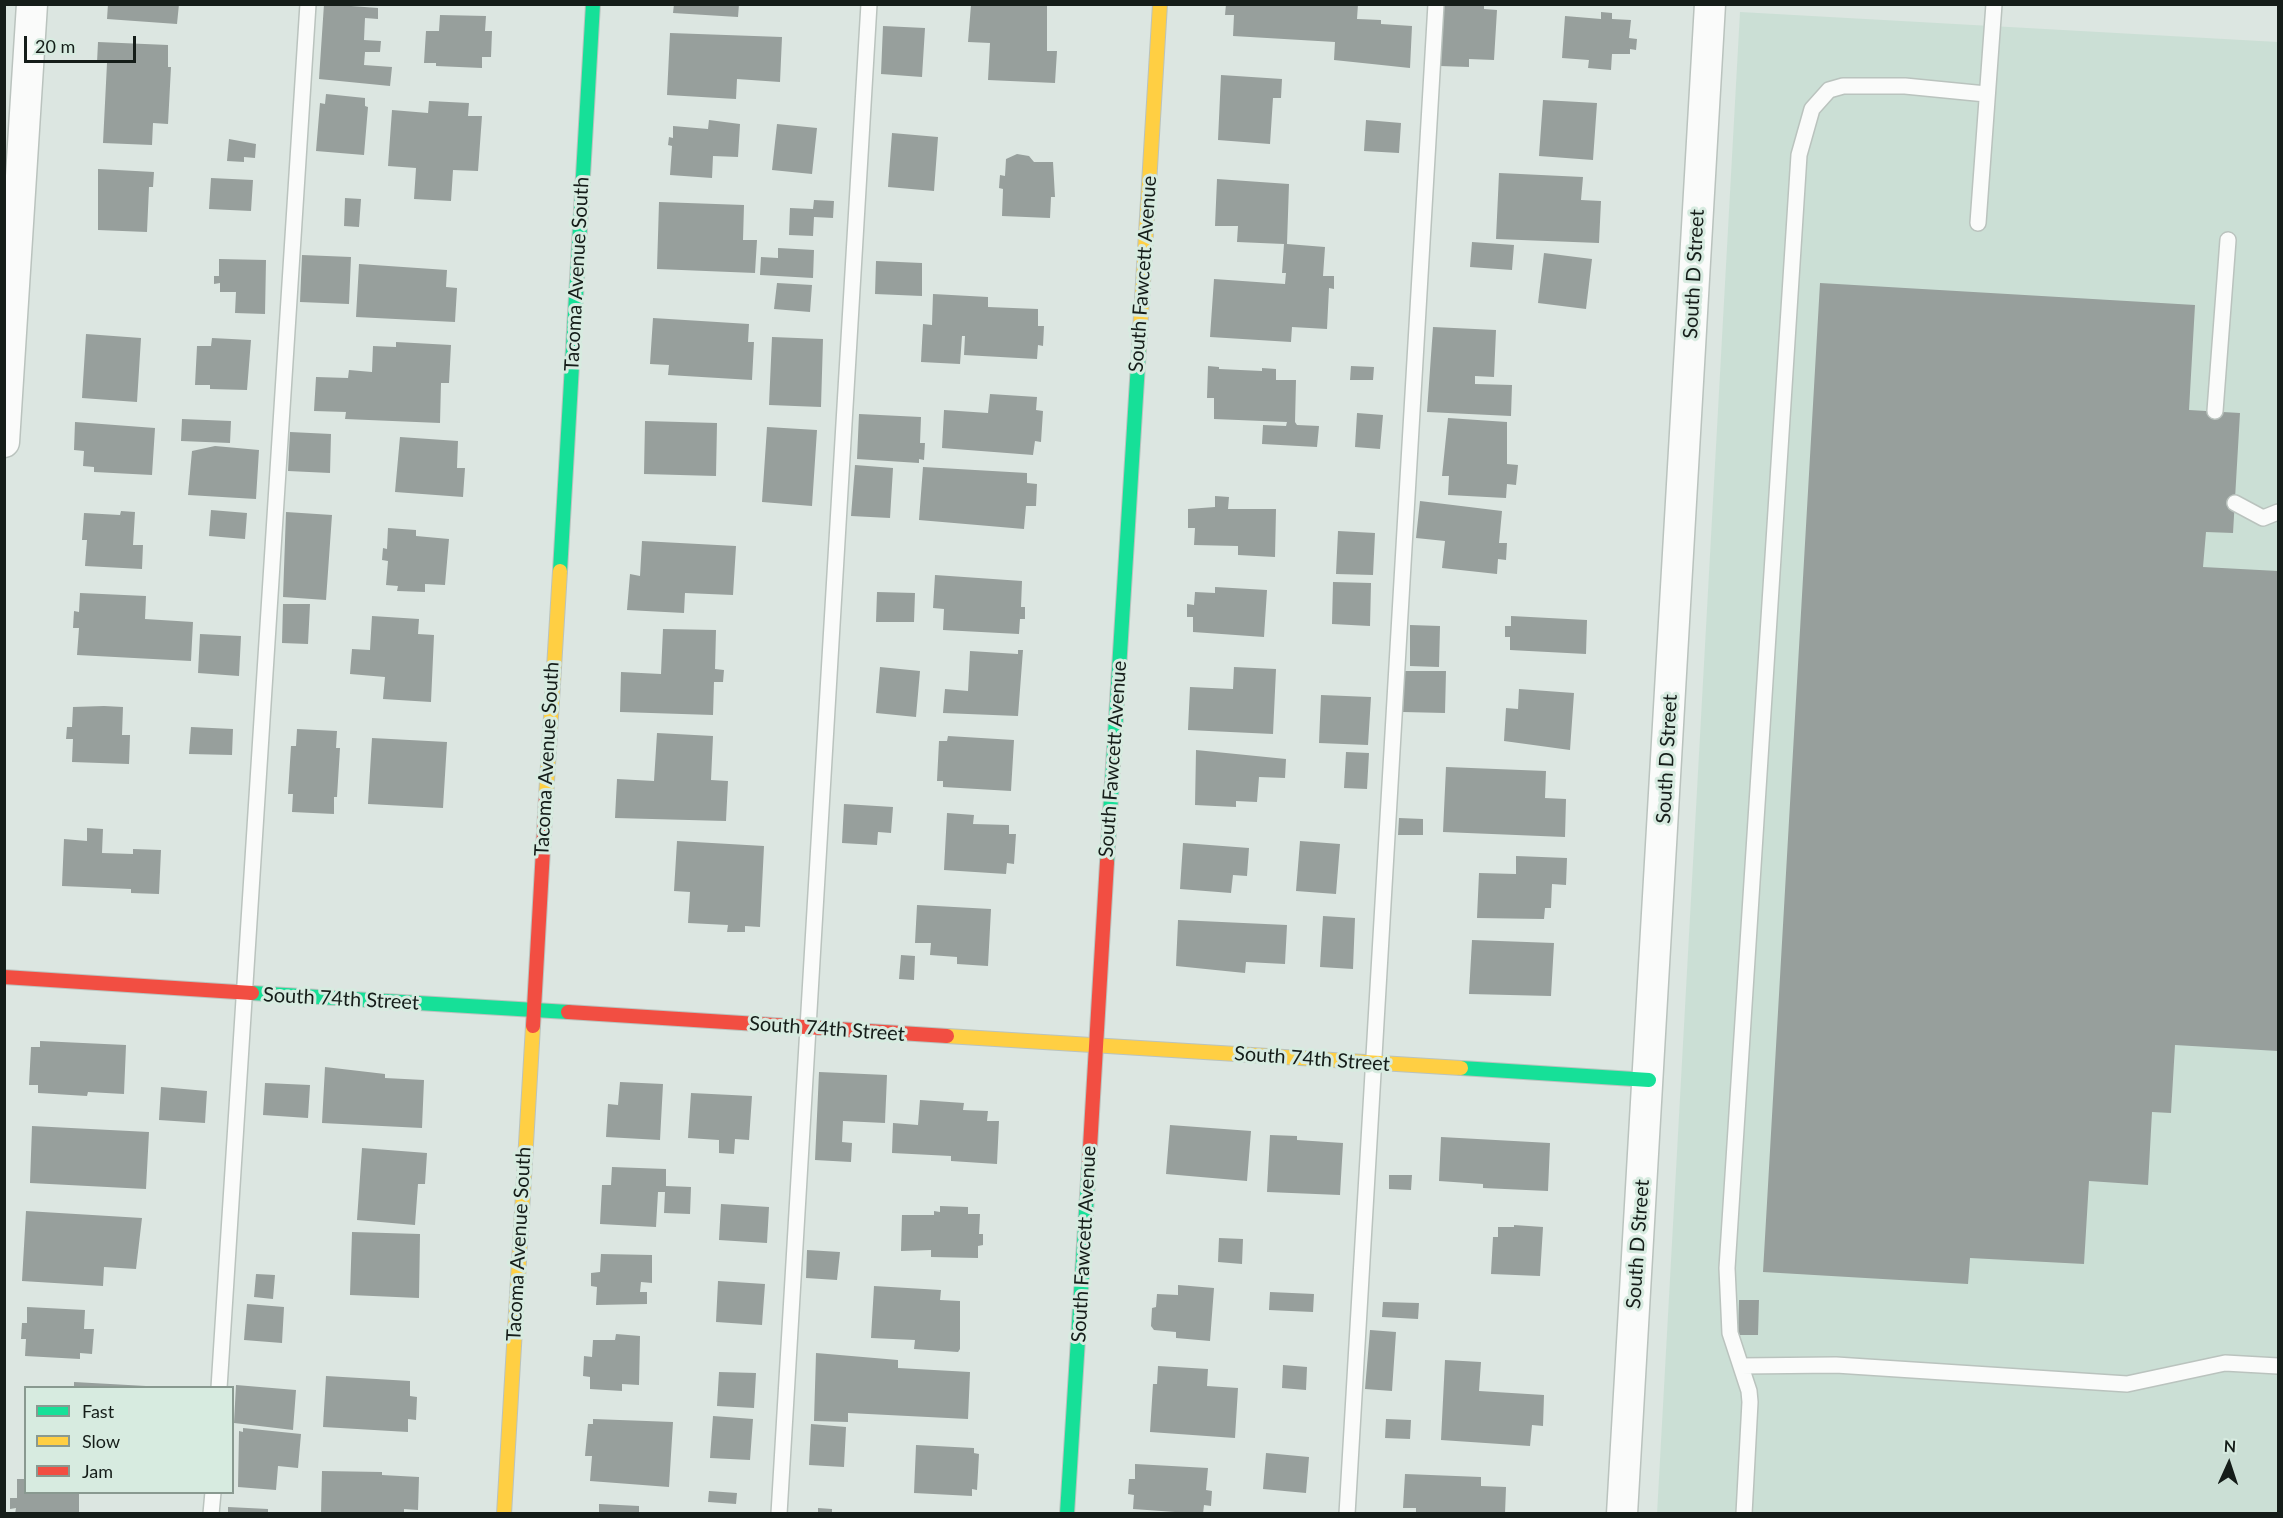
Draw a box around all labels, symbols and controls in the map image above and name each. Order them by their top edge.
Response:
scale bar [27,24,140,62]
text: 20 m [35,35,75,57]
street label: South Fawcett Avenue [1124,175,1162,373]
street label: Tacoma Avenue South [560,176,594,372]
street label: South D Street [1679,209,1709,339]
street label: South Fawcett Avenue [1094,660,1132,858]
street label: Tacoma Avenue South [530,661,564,857]
street label: South D Street [1652,694,1682,824]
street label: South 74th Street [262,983,420,1015]
street label: South 74th Street [748,1012,906,1046]
street label: South 74th Street [1233,1042,1391,1076]
street label: South Fawcett Avenue [1067,1145,1101,1343]
street label: Tacoma Avenue South [502,1146,536,1342]
street label: South D Street [1622,1178,1654,1310]
legend [24,1386,234,1494]
text: Fast [82,1400,114,1422]
text: Slow [82,1430,120,1452]
north arrow [2199,1434,2259,1494]
text: N [2223,1436,2237,1455]
text: Jam [82,1460,113,1482]

